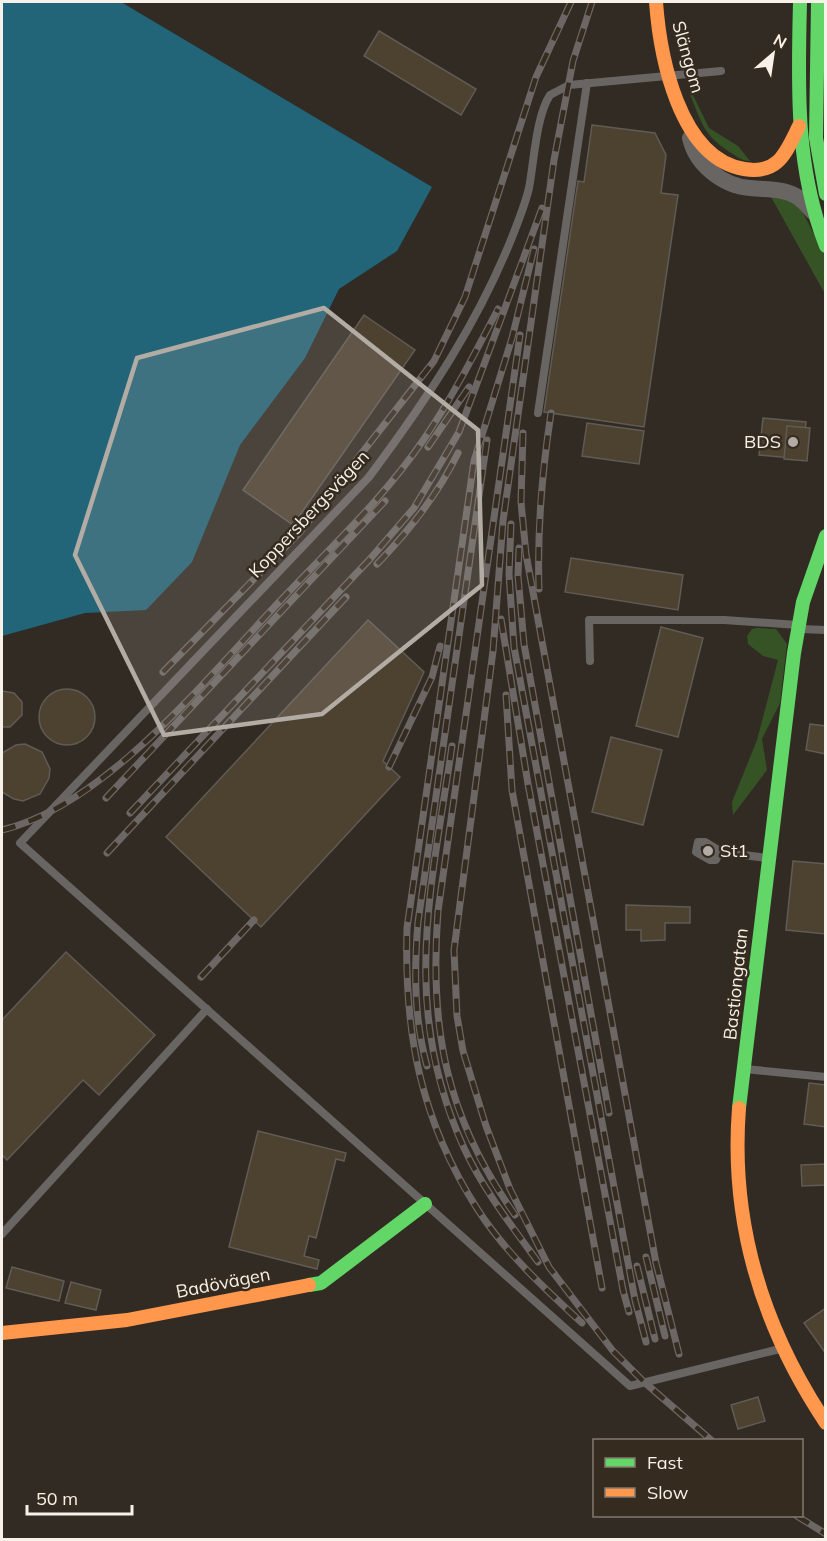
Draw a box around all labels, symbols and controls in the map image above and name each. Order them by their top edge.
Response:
street label: Slängom [667,18,710,96]
north arrow [743,24,803,84]
text: N [770,29,790,53]
place label: BDS [744,430,781,453]
marker: BDS [786,435,800,449]
street label: Koppersbergsvägen [243,445,374,582]
place label: St1 [720,839,748,862]
marker: St1 [701,844,715,858]
street label: Bastiongatan [718,927,753,1041]
street label: Badövägen [174,1262,272,1303]
legend [593,1439,803,1517]
text: Fast [647,1451,683,1474]
scale bar [27,1478,132,1516]
text: Slow [647,1481,689,1504]
text: 50 m [36,1487,78,1510]

